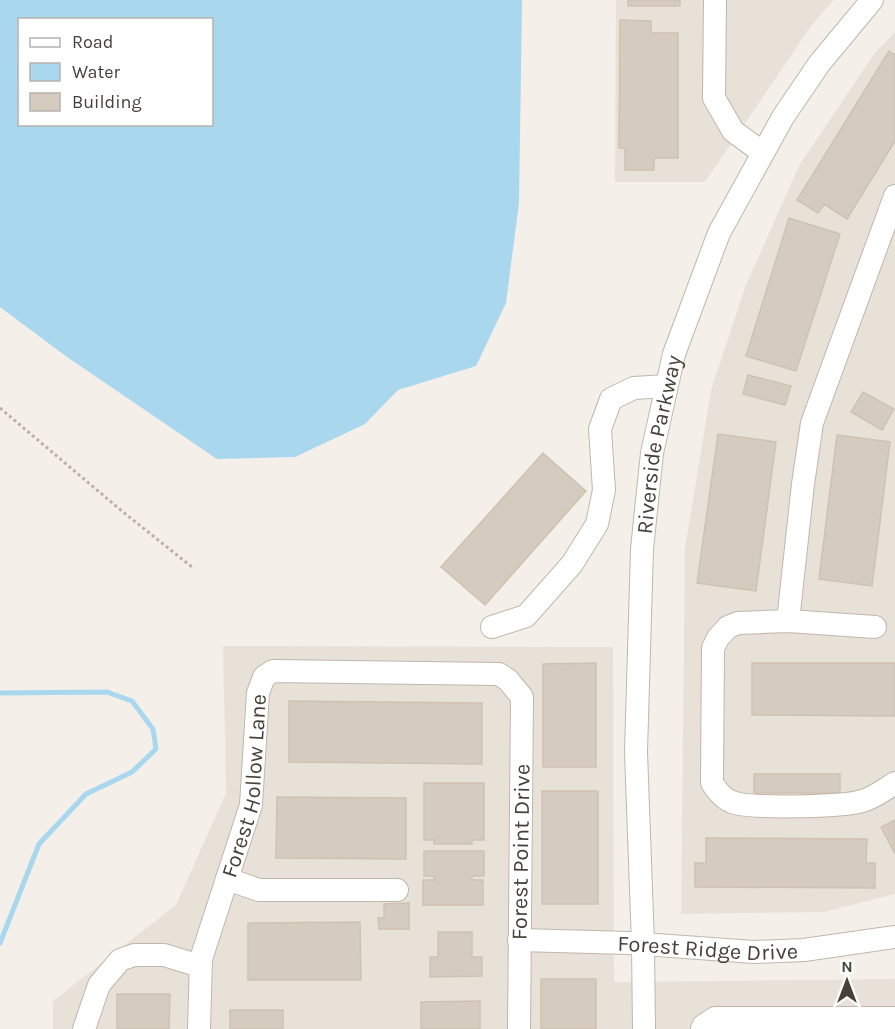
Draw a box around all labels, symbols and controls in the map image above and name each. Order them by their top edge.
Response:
legend [18,18,213,126]
text: Road [72,31,113,53]
text: Water [72,61,120,83]
text: Building [72,91,142,113]
street label: Riverside Parkway [632,353,687,535]
street label: Forest Hollow Lane [216,693,272,881]
street label: Forest Point Drive [506,764,536,940]
street label: Forest Ridge Drive [617,931,799,966]
north arrow [817,951,877,1011]
text: N [841,957,853,976]

